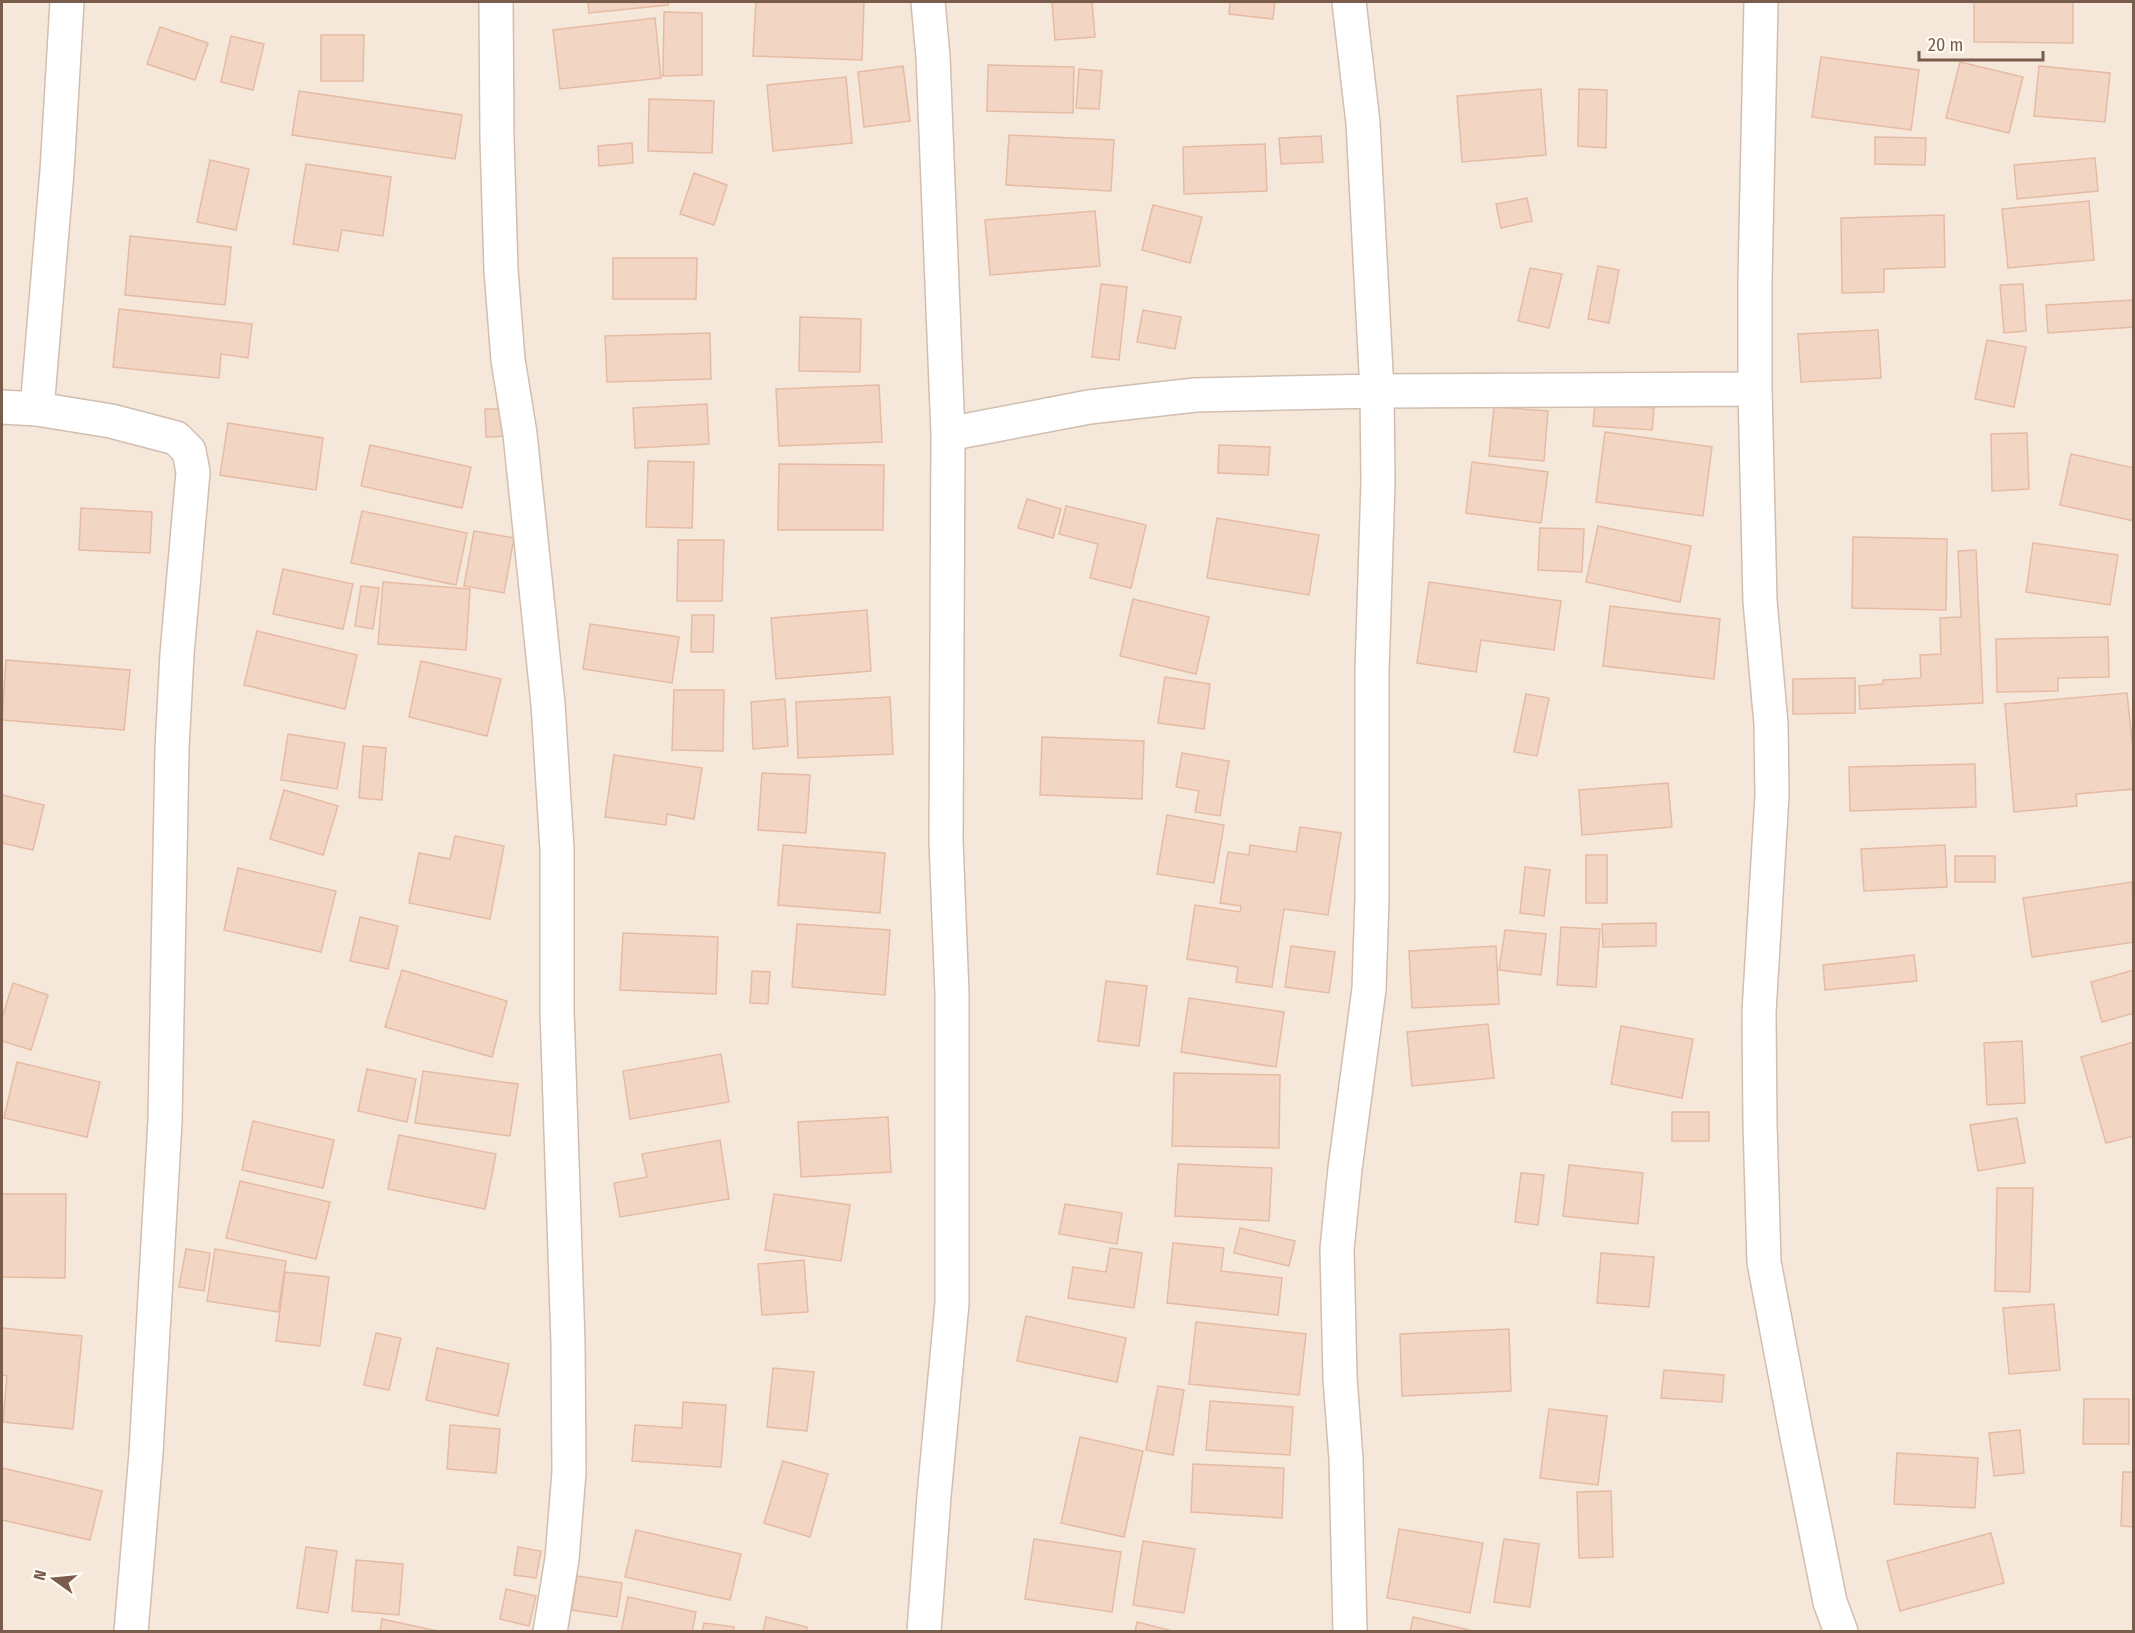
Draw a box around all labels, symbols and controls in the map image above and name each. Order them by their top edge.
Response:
scale bar [1919,24,2044,62]
text: 20 m [1928,34,1963,56]
north arrow [24,1549,84,1609]
text: N [30,1568,50,1582]

